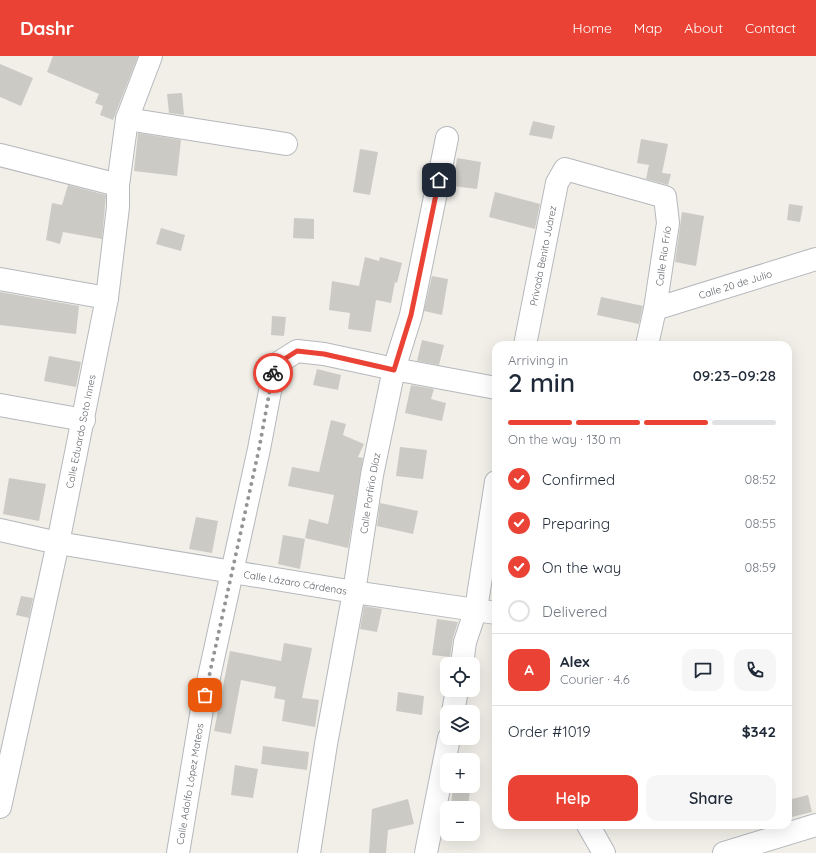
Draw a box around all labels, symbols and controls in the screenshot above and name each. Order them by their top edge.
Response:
text: Dashr [20,16,74,40]
text: Home [573,19,612,37]
text: Map [634,19,662,37]
text: About [684,19,723,37]
text: Contact [745,19,796,37]
pin [422,163,456,197]
icon: home [428,169,450,191]
street label: Privada Benito Juárez [527,204,559,307]
street label: Calle Río Frío [653,225,674,287]
street label: Calle 20 de Julio [697,267,774,302]
text: Arriving in [508,352,568,368]
courier [253,353,293,393]
icon: bike [262,362,284,384]
text: 2 min [508,366,575,399]
text: 09:23–09:28 [693,366,776,385]
street label: Calle Eduardo Soto Innes [63,373,99,490]
text: On the way · 130 m [508,431,621,447]
street label: Calle Porfirio Díaz [357,451,384,535]
icon: check [508,468,530,490]
text: Confirmed [542,470,615,489]
text: 08:52 [745,471,776,487]
icon: check [508,512,530,534]
text: Preparing [542,514,610,533]
text: 08:55 [745,515,776,531]
icon: check [508,556,530,578]
text: On the way [542,558,621,577]
text: 08:59 [744,559,776,575]
street label: Calle Lázaro Cárdenas [243,568,348,598]
text: Delivered [542,602,607,621]
button: chat [682,649,724,691]
button: phone [734,649,776,691]
text: Alex [560,652,590,671]
map controls [440,657,480,841]
button: locate [440,657,480,697]
text: A [524,660,534,679]
text: Courier · 4.6 [560,671,630,687]
pin [188,678,222,712]
icon: bag [194,684,216,706]
button: layers [440,705,480,745]
street label: Calle Adolfo López Mateos [173,722,207,846]
text: Order #1019 [508,722,591,741]
text: $342 [742,722,776,741]
button: + [440,753,480,793]
button: Help [508,775,638,821]
button: Share [646,775,776,821]
button: − [440,801,480,841]

